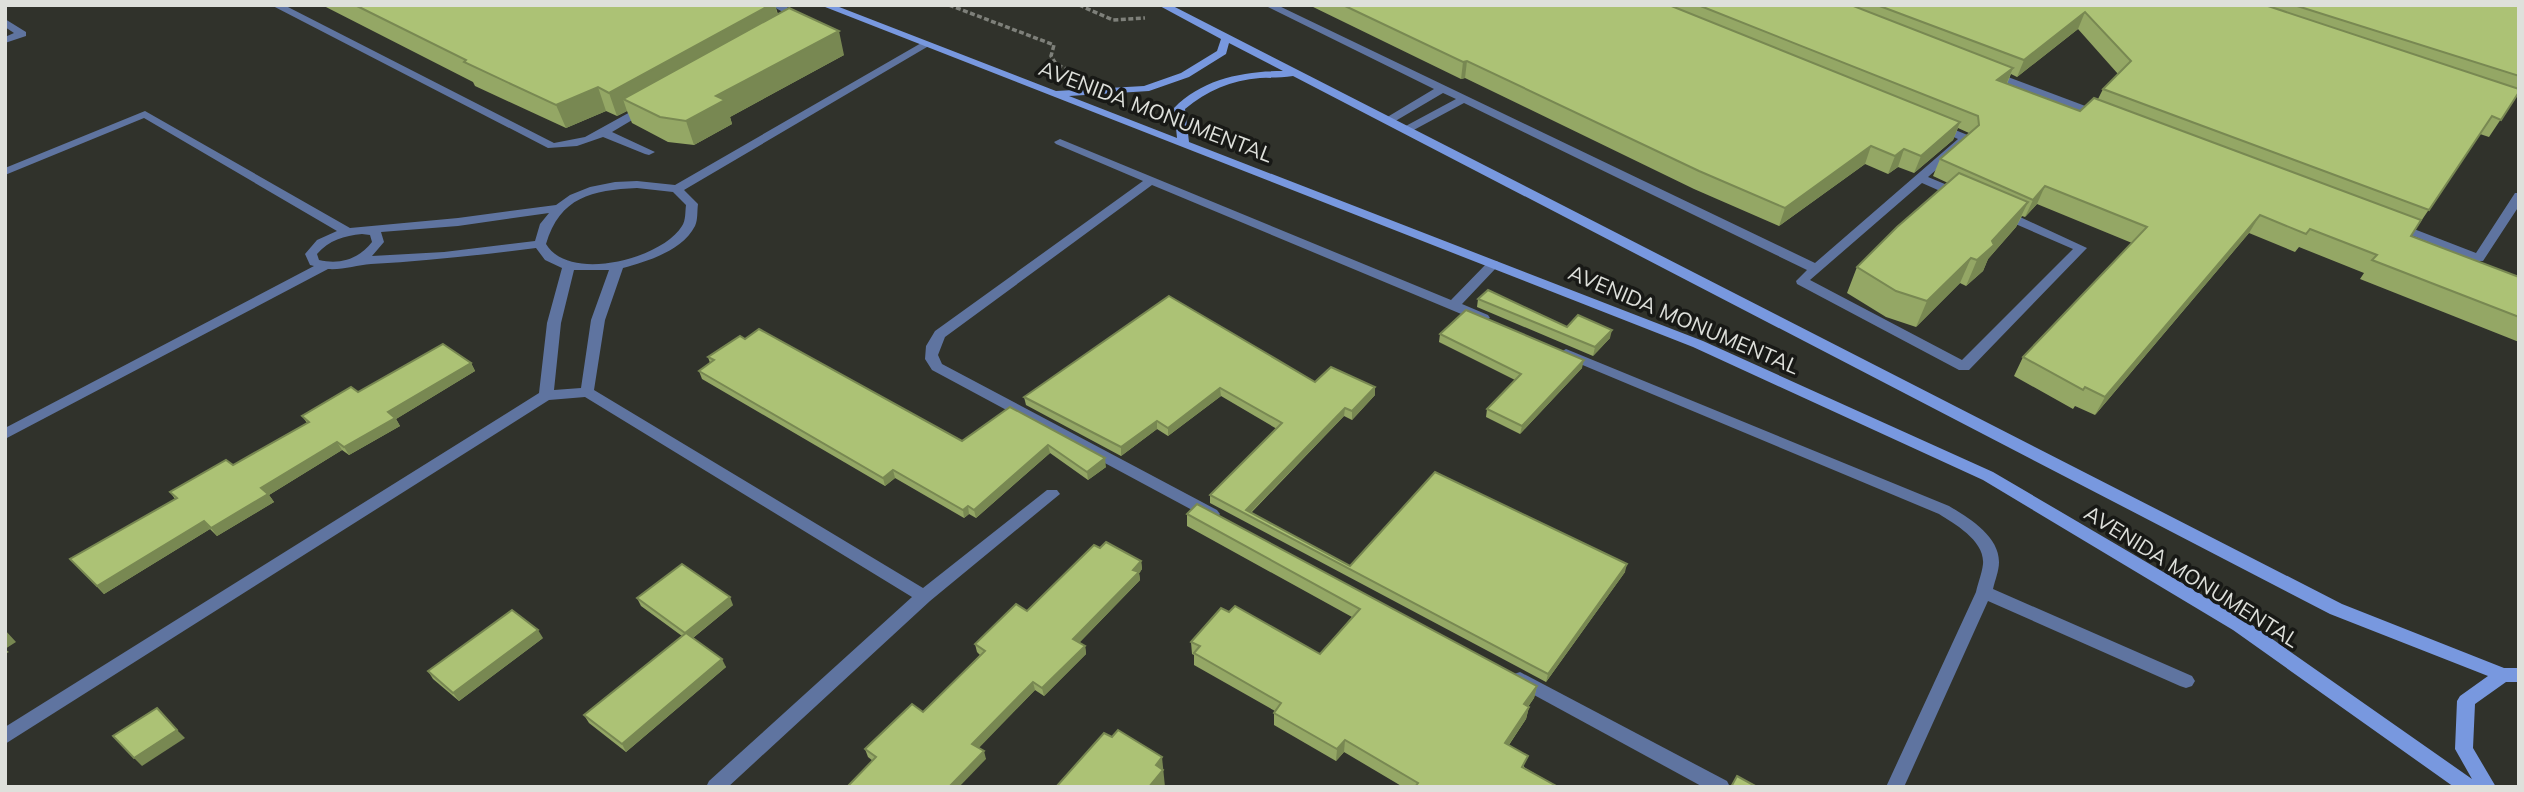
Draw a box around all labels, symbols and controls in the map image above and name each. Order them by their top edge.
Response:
street label: AVENIDA MONUMENTAL [1036,54,1277,168]
street label: AVENIDA MONUMENTAL [1565,259,1804,380]
street label: AVENIDA MONUMENTAL [2080,499,2305,653]

